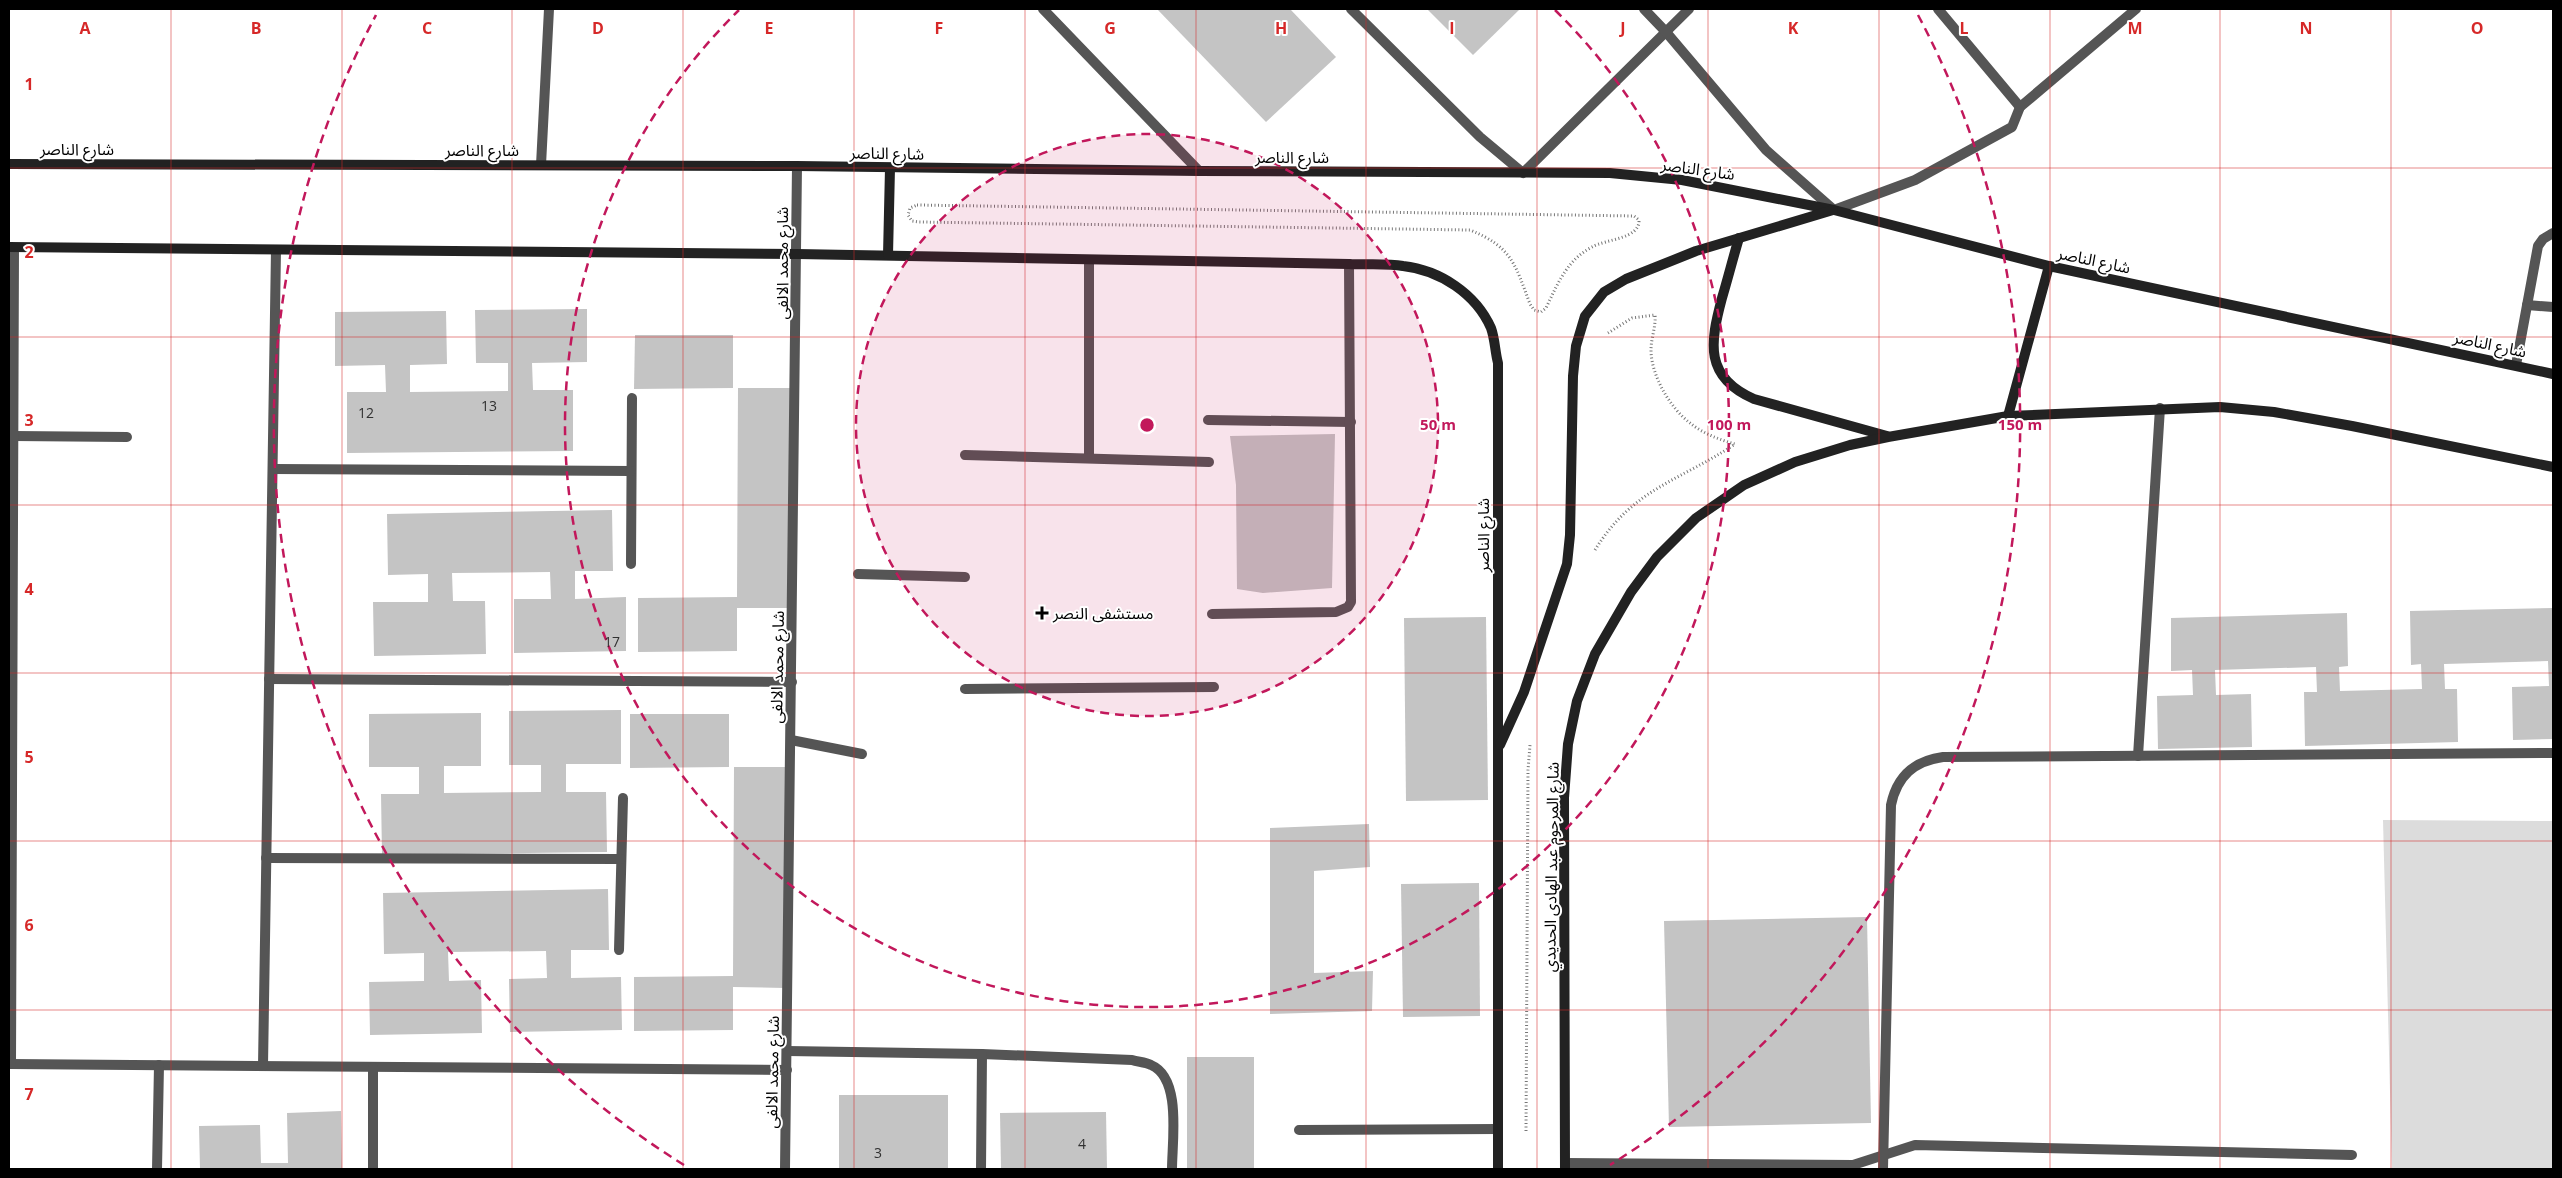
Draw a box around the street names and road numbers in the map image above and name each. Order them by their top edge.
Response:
street label: شارع الناصر [39,138,114,162]
street label: شارع الناصر [444,139,519,163]
street label: شارع الناصر [849,141,924,167]
street label: شارع الناصر [1254,146,1329,170]
street label: شارع الناصر [1658,153,1736,187]
street label: شارع محمد الالفى [771,207,795,319]
street label: شارع الناصر [2054,241,2133,280]
street label: شارع الناصر [2450,325,2529,364]
street label: شارع الناصر [1472,498,1496,573]
street label: شارع محمد الالفى [765,610,791,724]
street label: شارع المرحوم عبد الهادى الحديدي [1538,762,1566,972]
street label: شارع محمد الالفى [760,1015,786,1129]

